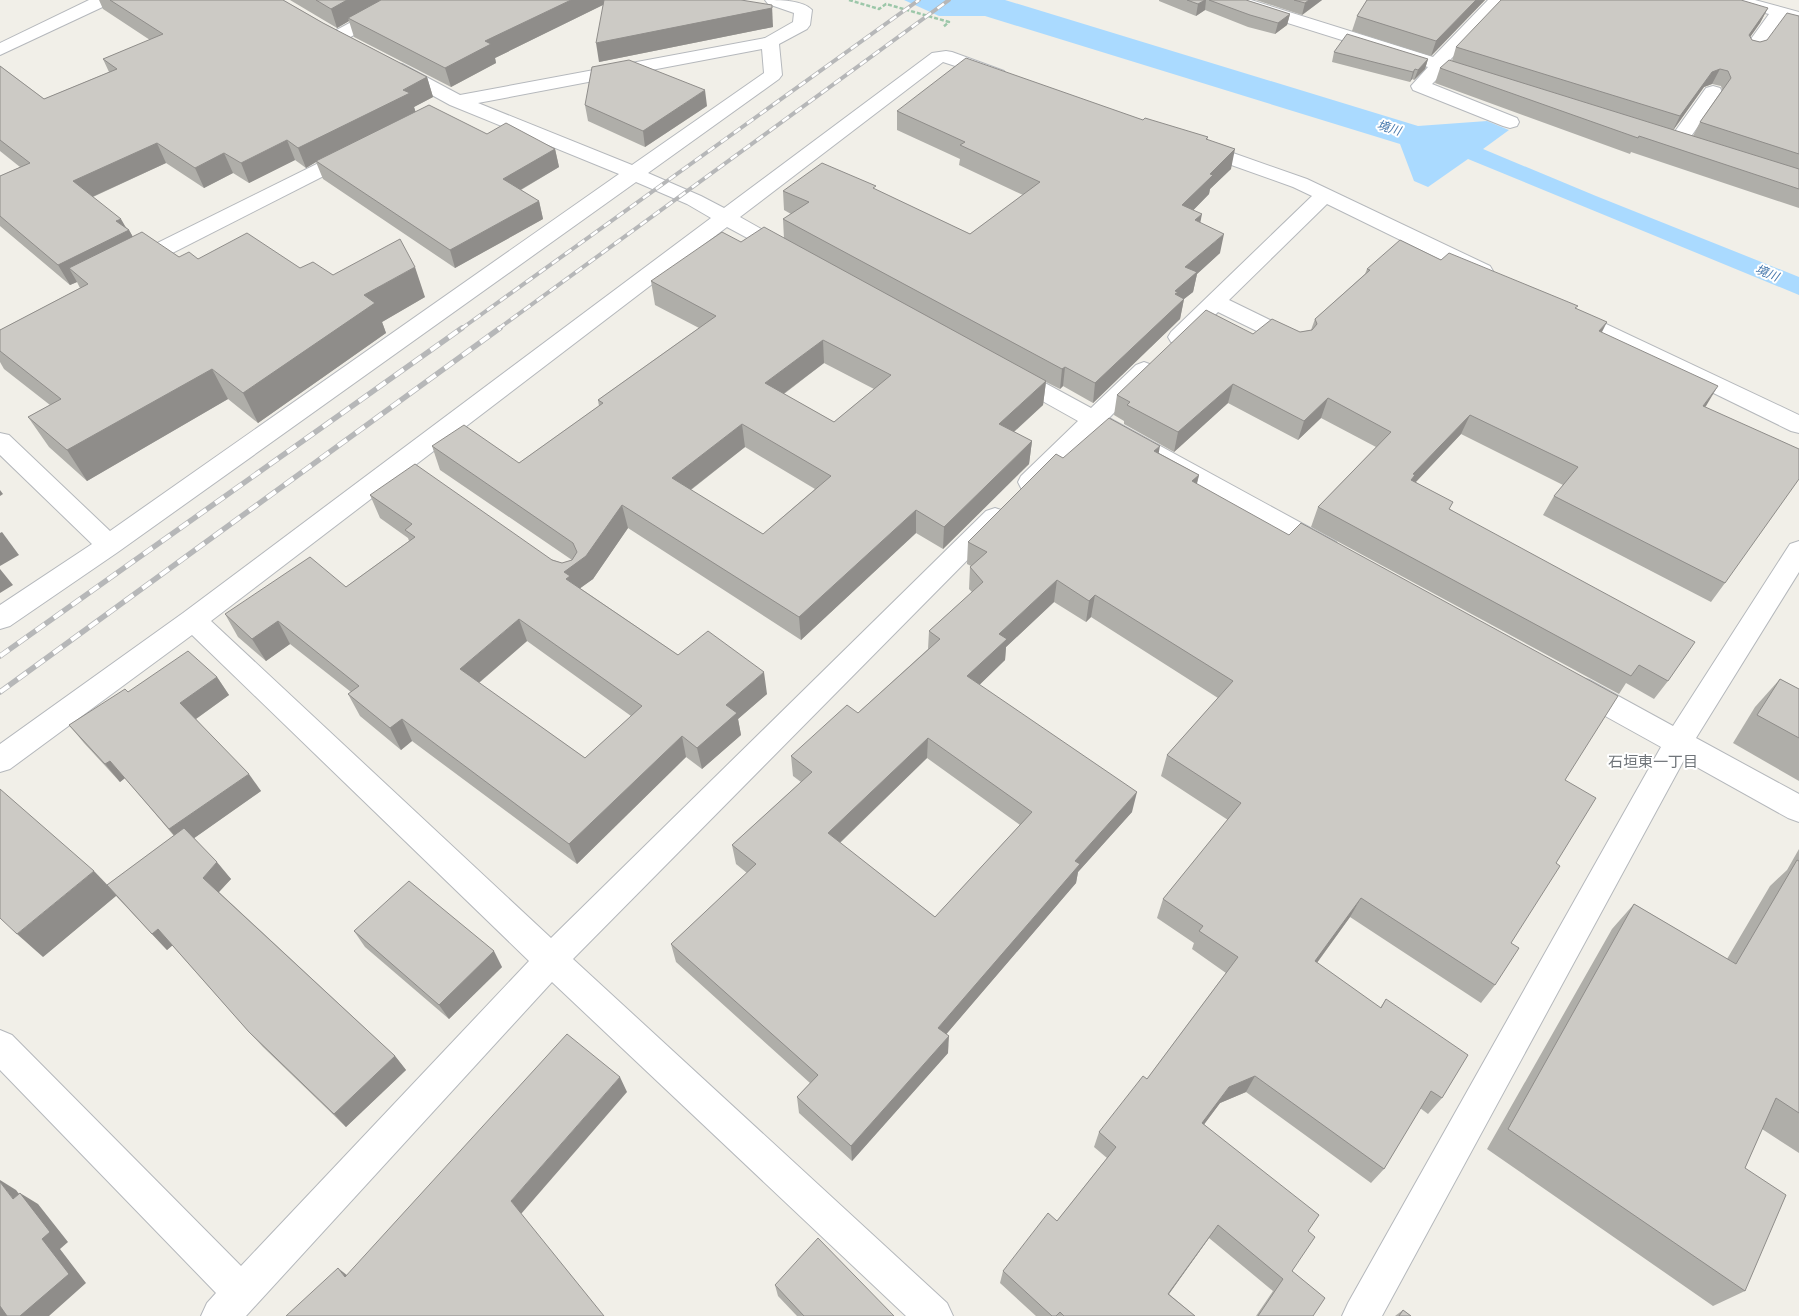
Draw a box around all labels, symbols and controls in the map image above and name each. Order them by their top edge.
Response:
water label: 境川 [1375,118,1404,139]
water label: 境川 [1753,262,1783,285]
district label: 石垣東一丁目 [1608,753,1698,771]

